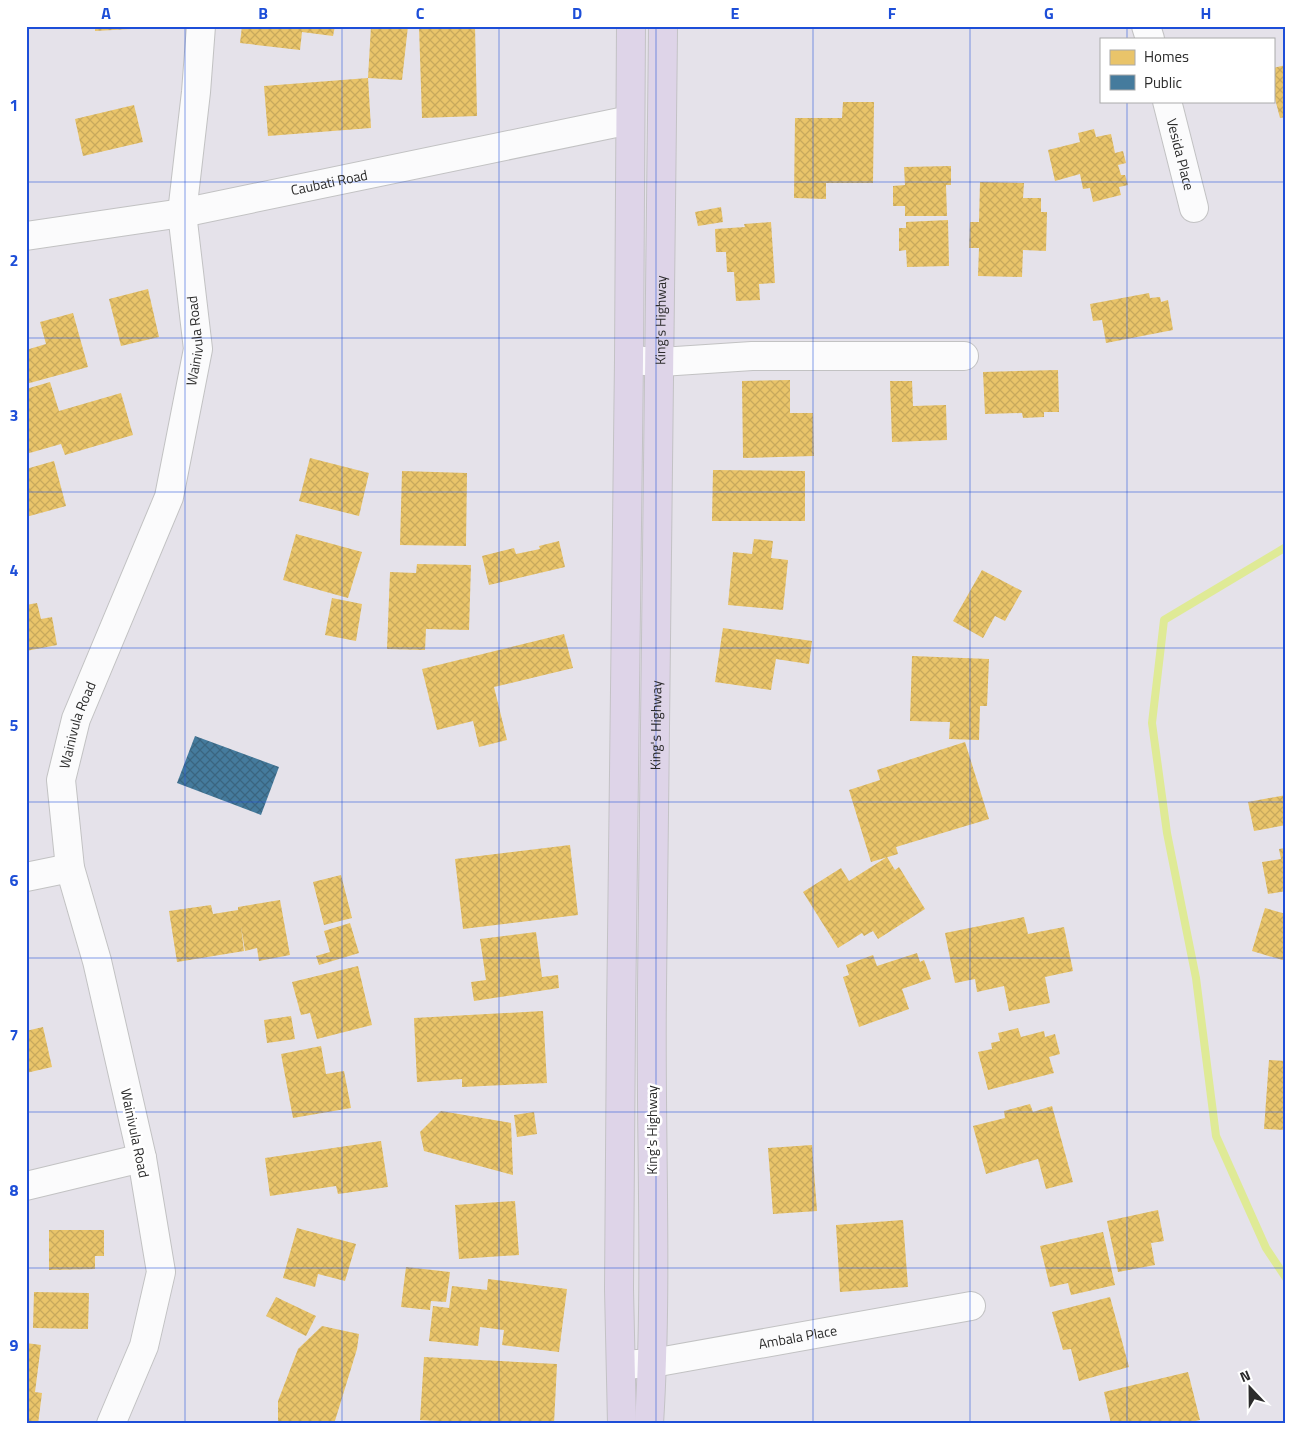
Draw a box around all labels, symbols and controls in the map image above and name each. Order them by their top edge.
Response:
text: A [101,1,111,25]
text: B [258,1,268,25]
text: C [416,1,425,25]
text: D [572,1,582,25]
text: E [731,1,740,25]
text: F [888,1,897,25]
text: G [1044,1,1054,25]
text: H [1201,1,1211,25]
legend [1100,38,1274,102]
text: Homes [1144,45,1189,68]
text: Public [1144,71,1182,94]
text: 1 [10,93,18,117]
street label: Vesida Place [1162,116,1200,192]
street label: Caubati Road [289,164,369,200]
text: 2 [10,248,18,272]
street label: King's Highway [649,275,671,365]
street label: Wainivula Road [180,295,208,387]
text: 3 [10,403,18,427]
text: 4 [10,558,19,582]
street label: Wainivula Road [53,678,101,771]
street label: King's Highway [644,680,666,770]
text: 5 [10,713,19,737]
text: 6 [10,868,19,892]
text: 7 [10,1023,18,1047]
street label: King's Highway [641,1085,662,1175]
street label: Wainivula Road [116,1086,155,1179]
text: 8 [10,1178,19,1202]
street label: Ambala Place [757,1319,839,1354]
text: 9 [10,1333,19,1357]
north arrow [1224,1362,1274,1412]
text: N [1237,1364,1253,1387]

